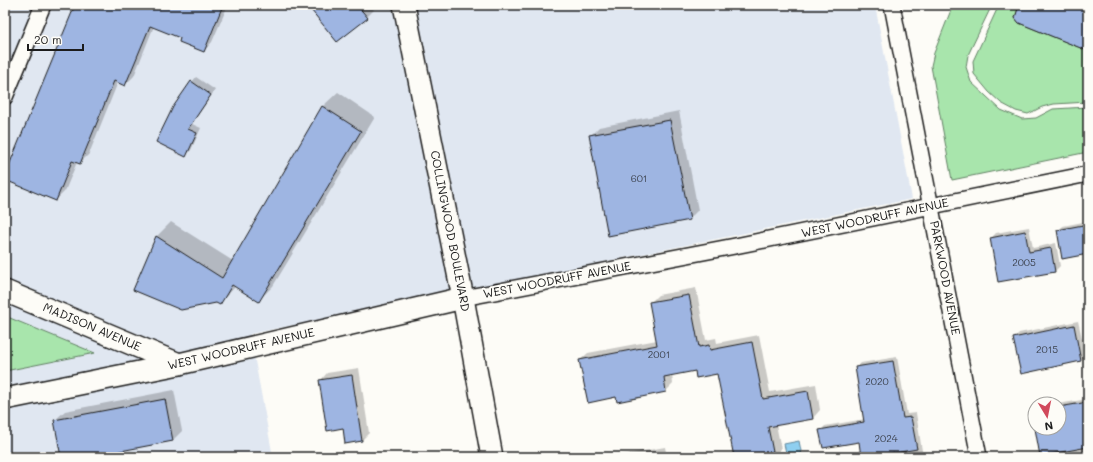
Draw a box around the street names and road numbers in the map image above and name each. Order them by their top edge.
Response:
street label: COLLINGWOOD BOULEVARD [428,149,474,313]
street label: WEST WOODRUFF AVENUE [800,194,950,240]
street label: PARKWOOD AVENUE [927,219,965,336]
street label: WEST WOODRUFF AVENUE [482,257,632,301]
street label: MADISON AVENUE [41,298,144,354]
street label: WEST WOODRUFF AVENUE [166,323,316,373]

